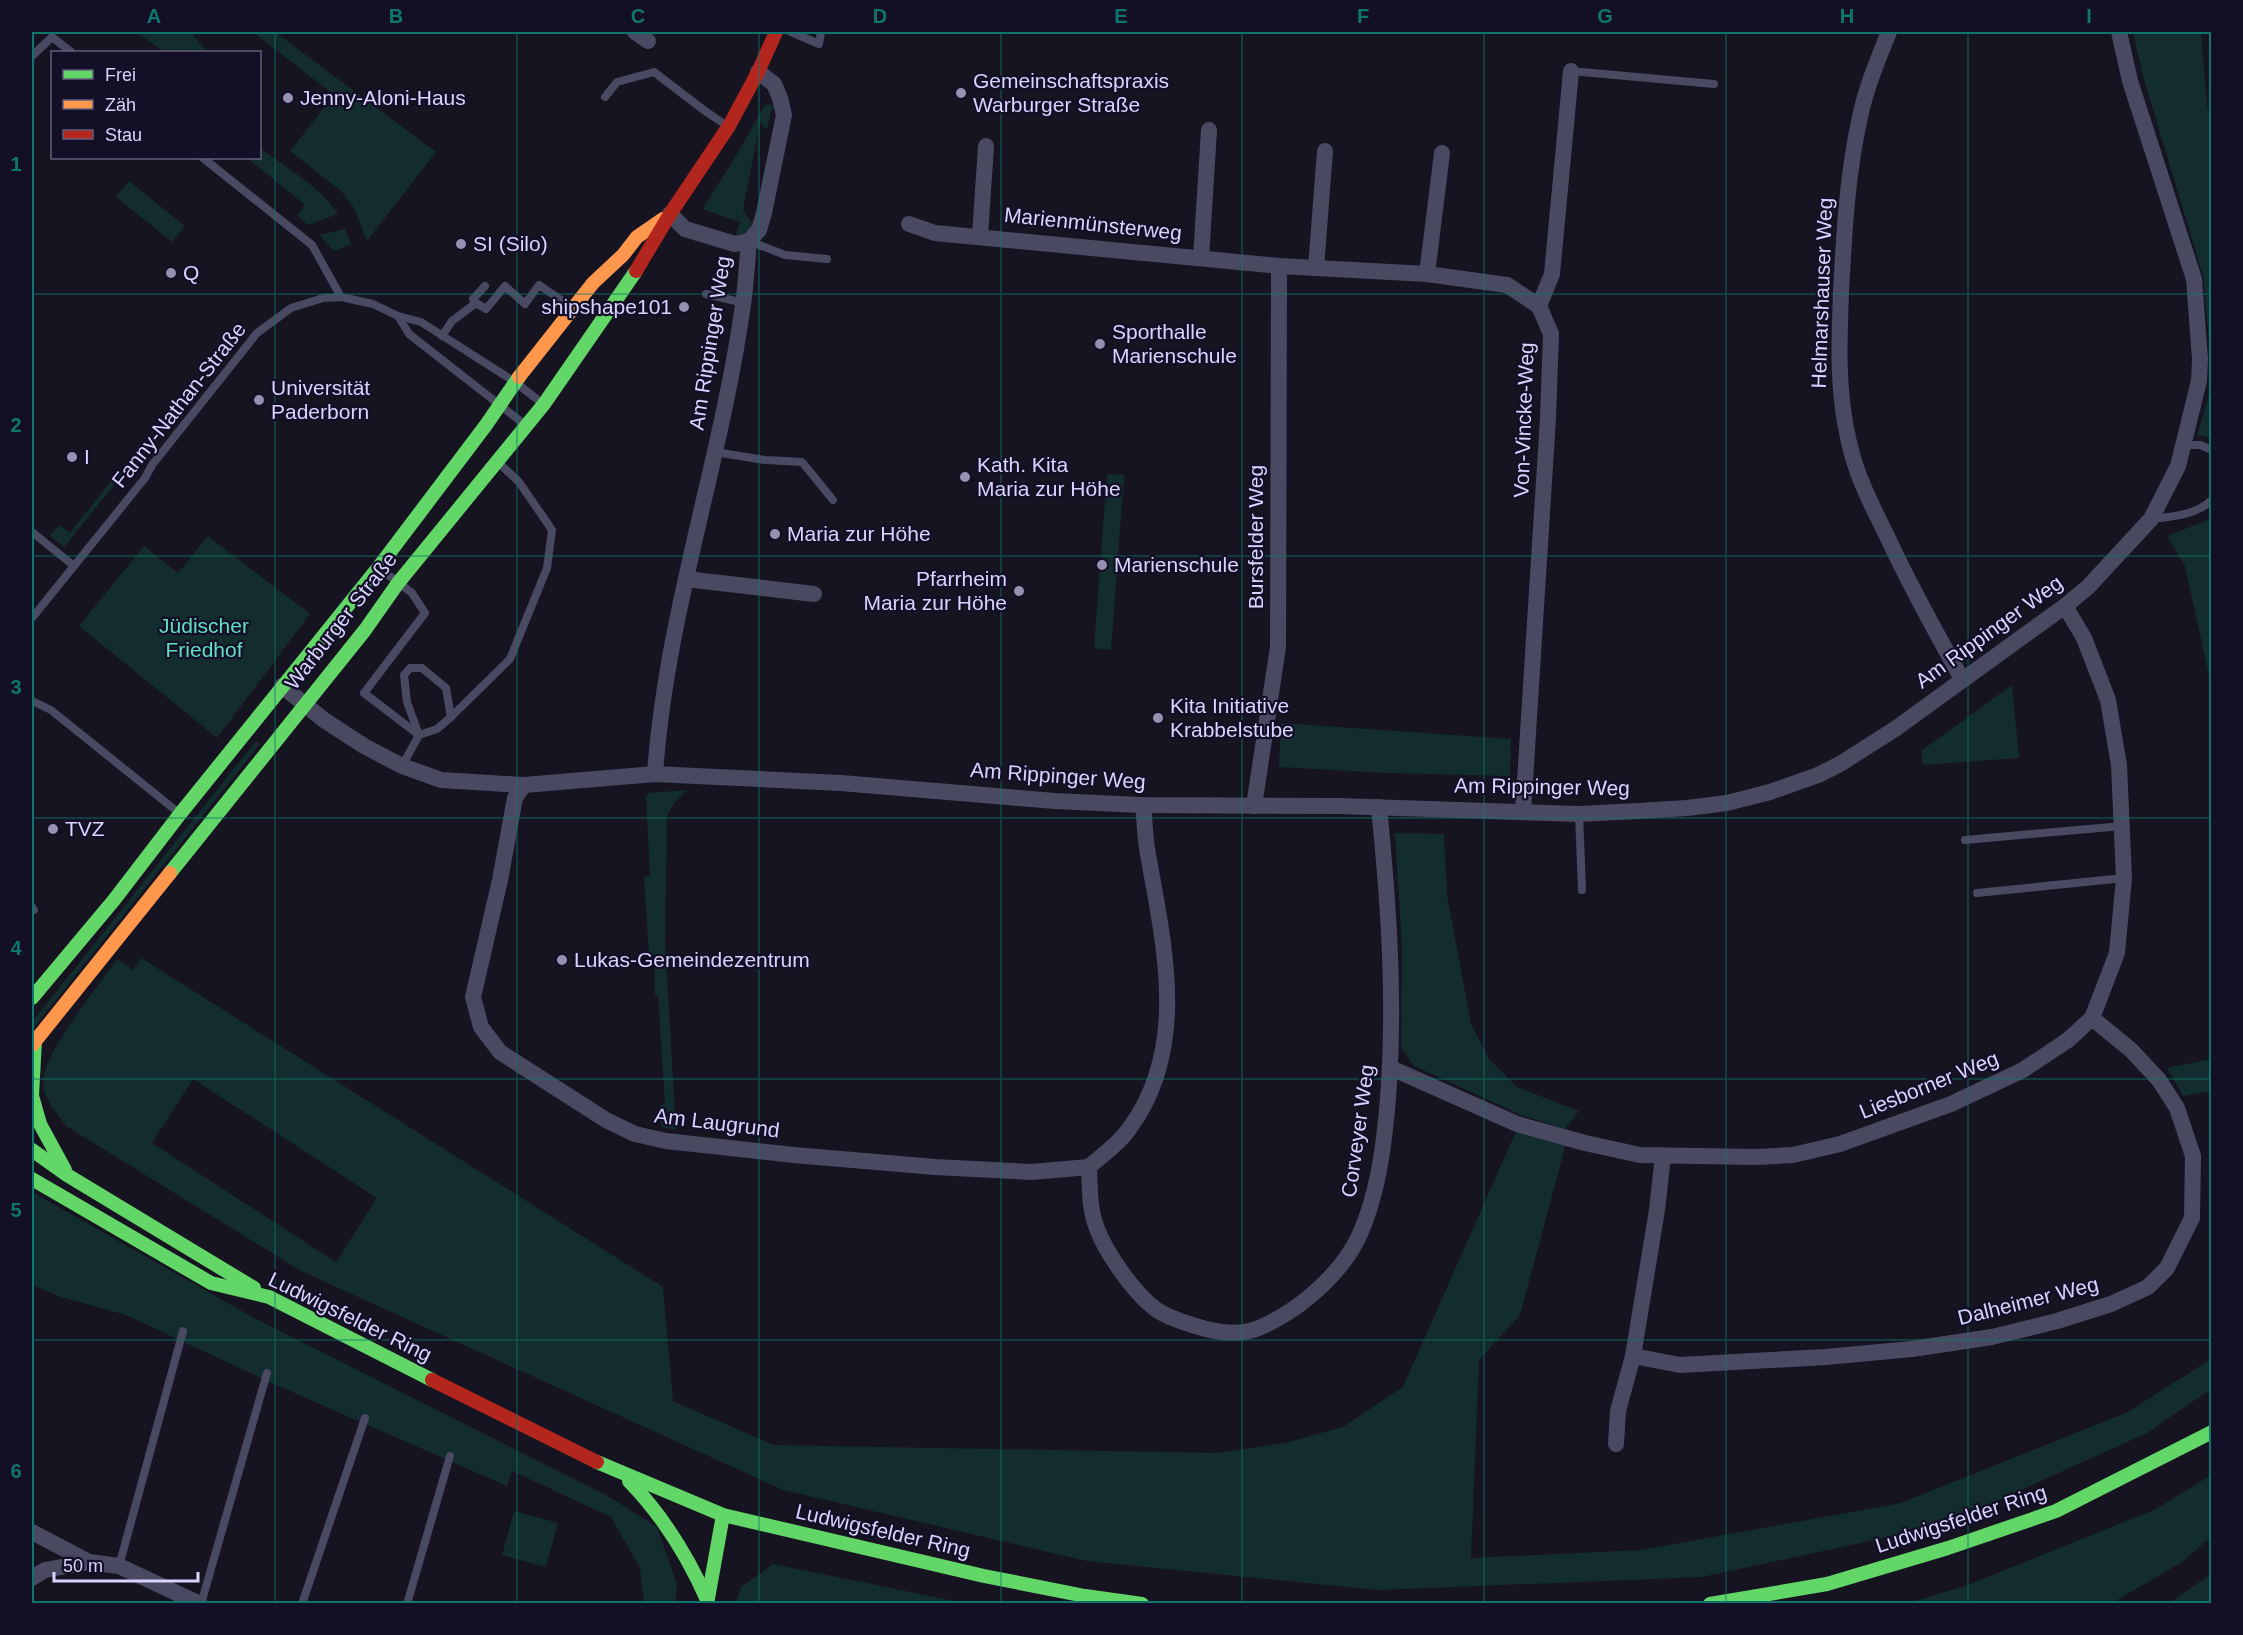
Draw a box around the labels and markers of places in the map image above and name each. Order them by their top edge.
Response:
place label: Gemeinschaftspraxis Warburger Straße [973,69,1169,116]
place label: Jenny-Aloni-Haus [300,86,466,109]
marker: Gemeinschaftspraxis Warburger Straße [954,86,968,100]
marker: Jenny-Aloni-Haus [281,91,295,105]
place label: SI (Silo) [473,232,548,255]
marker: SI (Silo) [454,237,468,251]
place label: Q [183,261,199,284]
marker: Q [164,266,178,280]
place label: shipshape101 [541,295,672,318]
marker: shipshape101 [677,300,691,314]
place label: Sporthalle Marienschule [1112,320,1237,367]
marker: Sporthalle Marienschule [1093,337,1107,351]
place label: Universität Paderborn [271,376,370,423]
marker: Universität Paderborn [252,393,266,407]
place label: I [84,445,90,468]
marker: I [65,450,79,464]
place label: Kath. Kita Maria zur Höhe [977,453,1121,500]
marker: Kath. Kita Maria zur Höhe [958,470,972,484]
place label: Maria zur Höhe [787,522,931,545]
marker: Maria zur Höhe [768,527,782,541]
place label: Marienschule [1114,553,1239,576]
marker: Marienschule [1095,558,1109,572]
place label: Pfarrheim Maria zur Höhe [863,567,1007,614]
marker: Pfarrheim Maria zur Höhe [1012,584,1026,598]
place label: Kita Initiative Krabbelstube [1170,694,1294,741]
marker: Kita Initiative Krabbelstube [1151,711,1165,725]
place label: TVZ [65,817,105,840]
marker: TVZ [46,822,60,836]
place label: Lukas-Gemeindezentrum [574,948,810,971]
marker: Lukas-Gemeindezentrum [555,953,569,967]

